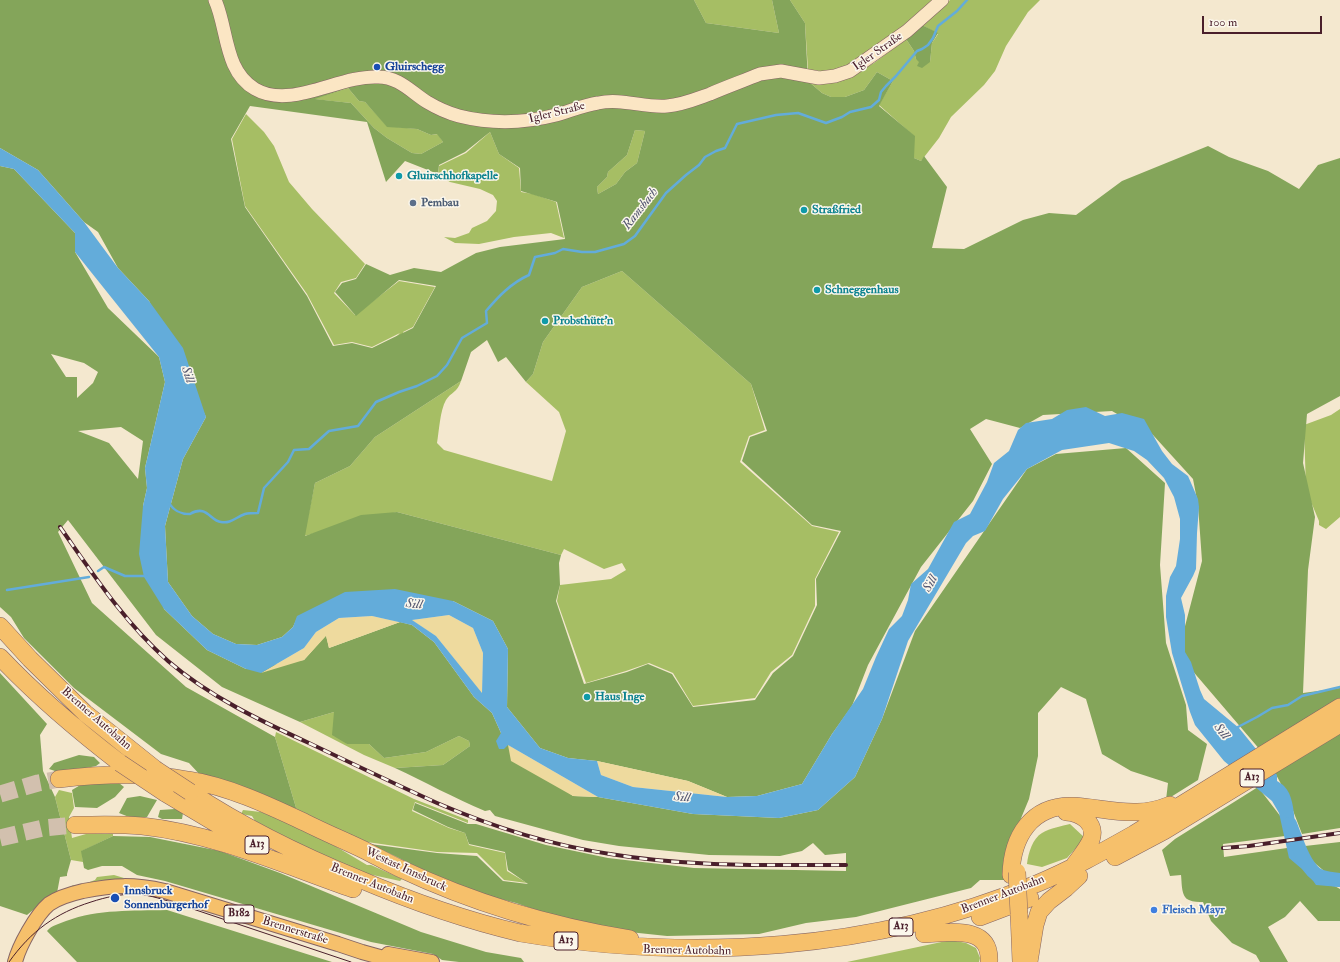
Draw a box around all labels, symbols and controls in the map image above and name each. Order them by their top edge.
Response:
scale bar [1204,8,1324,34]
text: 100 m [1209,15,1237,30]
street label: Igler Straße [850,30,906,74]
place label: Gluirschegg [385,60,444,74]
marker: Gluirschegg [372,62,382,72]
street label: Igler Straße [527,99,587,127]
place label: Gluirschhofkapelle [407,169,498,183]
marker: Gluirschhofkapelle [394,171,404,181]
water label: Ramsbach [620,185,662,233]
place label: Pembau [421,196,459,210]
marker: Pembau [408,198,418,208]
place label: Straßfried [812,203,861,217]
marker: Straßfried [799,205,809,215]
place label: Schneggenhaus [825,283,899,297]
marker: Schneggenhaus [812,285,822,295]
place label: Probsthütt'n [553,314,613,328]
marker: Probsthütt'n [540,316,550,326]
water label: Sill [177,365,197,385]
water label: Sill [920,573,942,595]
water label: Sill [405,597,423,613]
street label: Brenner Autobahn [58,685,134,753]
place label: Haus Inge [595,690,645,704]
marker: Haus Inge [582,692,592,702]
water label: Sill [1210,721,1232,743]
road number: A13 [1240,769,1264,787]
water label: Sill [673,789,691,807]
road number: A13 [245,836,269,854]
street label: Westast Innsbruck [363,845,449,895]
street label: Brenner Autobahn [328,861,416,907]
street label: Brenner Autobahn [959,872,1047,918]
place label: Innsbruck Sonnenburgerhof [124,884,208,912]
marker: Innsbruck Sonnenburgerhof [109,892,121,904]
place label: Fleisch Mayr [1162,903,1225,917]
road number: B182 [224,905,254,923]
marker: Fleisch Mayr [1149,905,1159,915]
street label: Brennerstraße [260,914,330,948]
road number: A13 [889,918,913,936]
road number: A13 [554,932,578,950]
street label: Brenner Autobahn [643,943,731,959]

